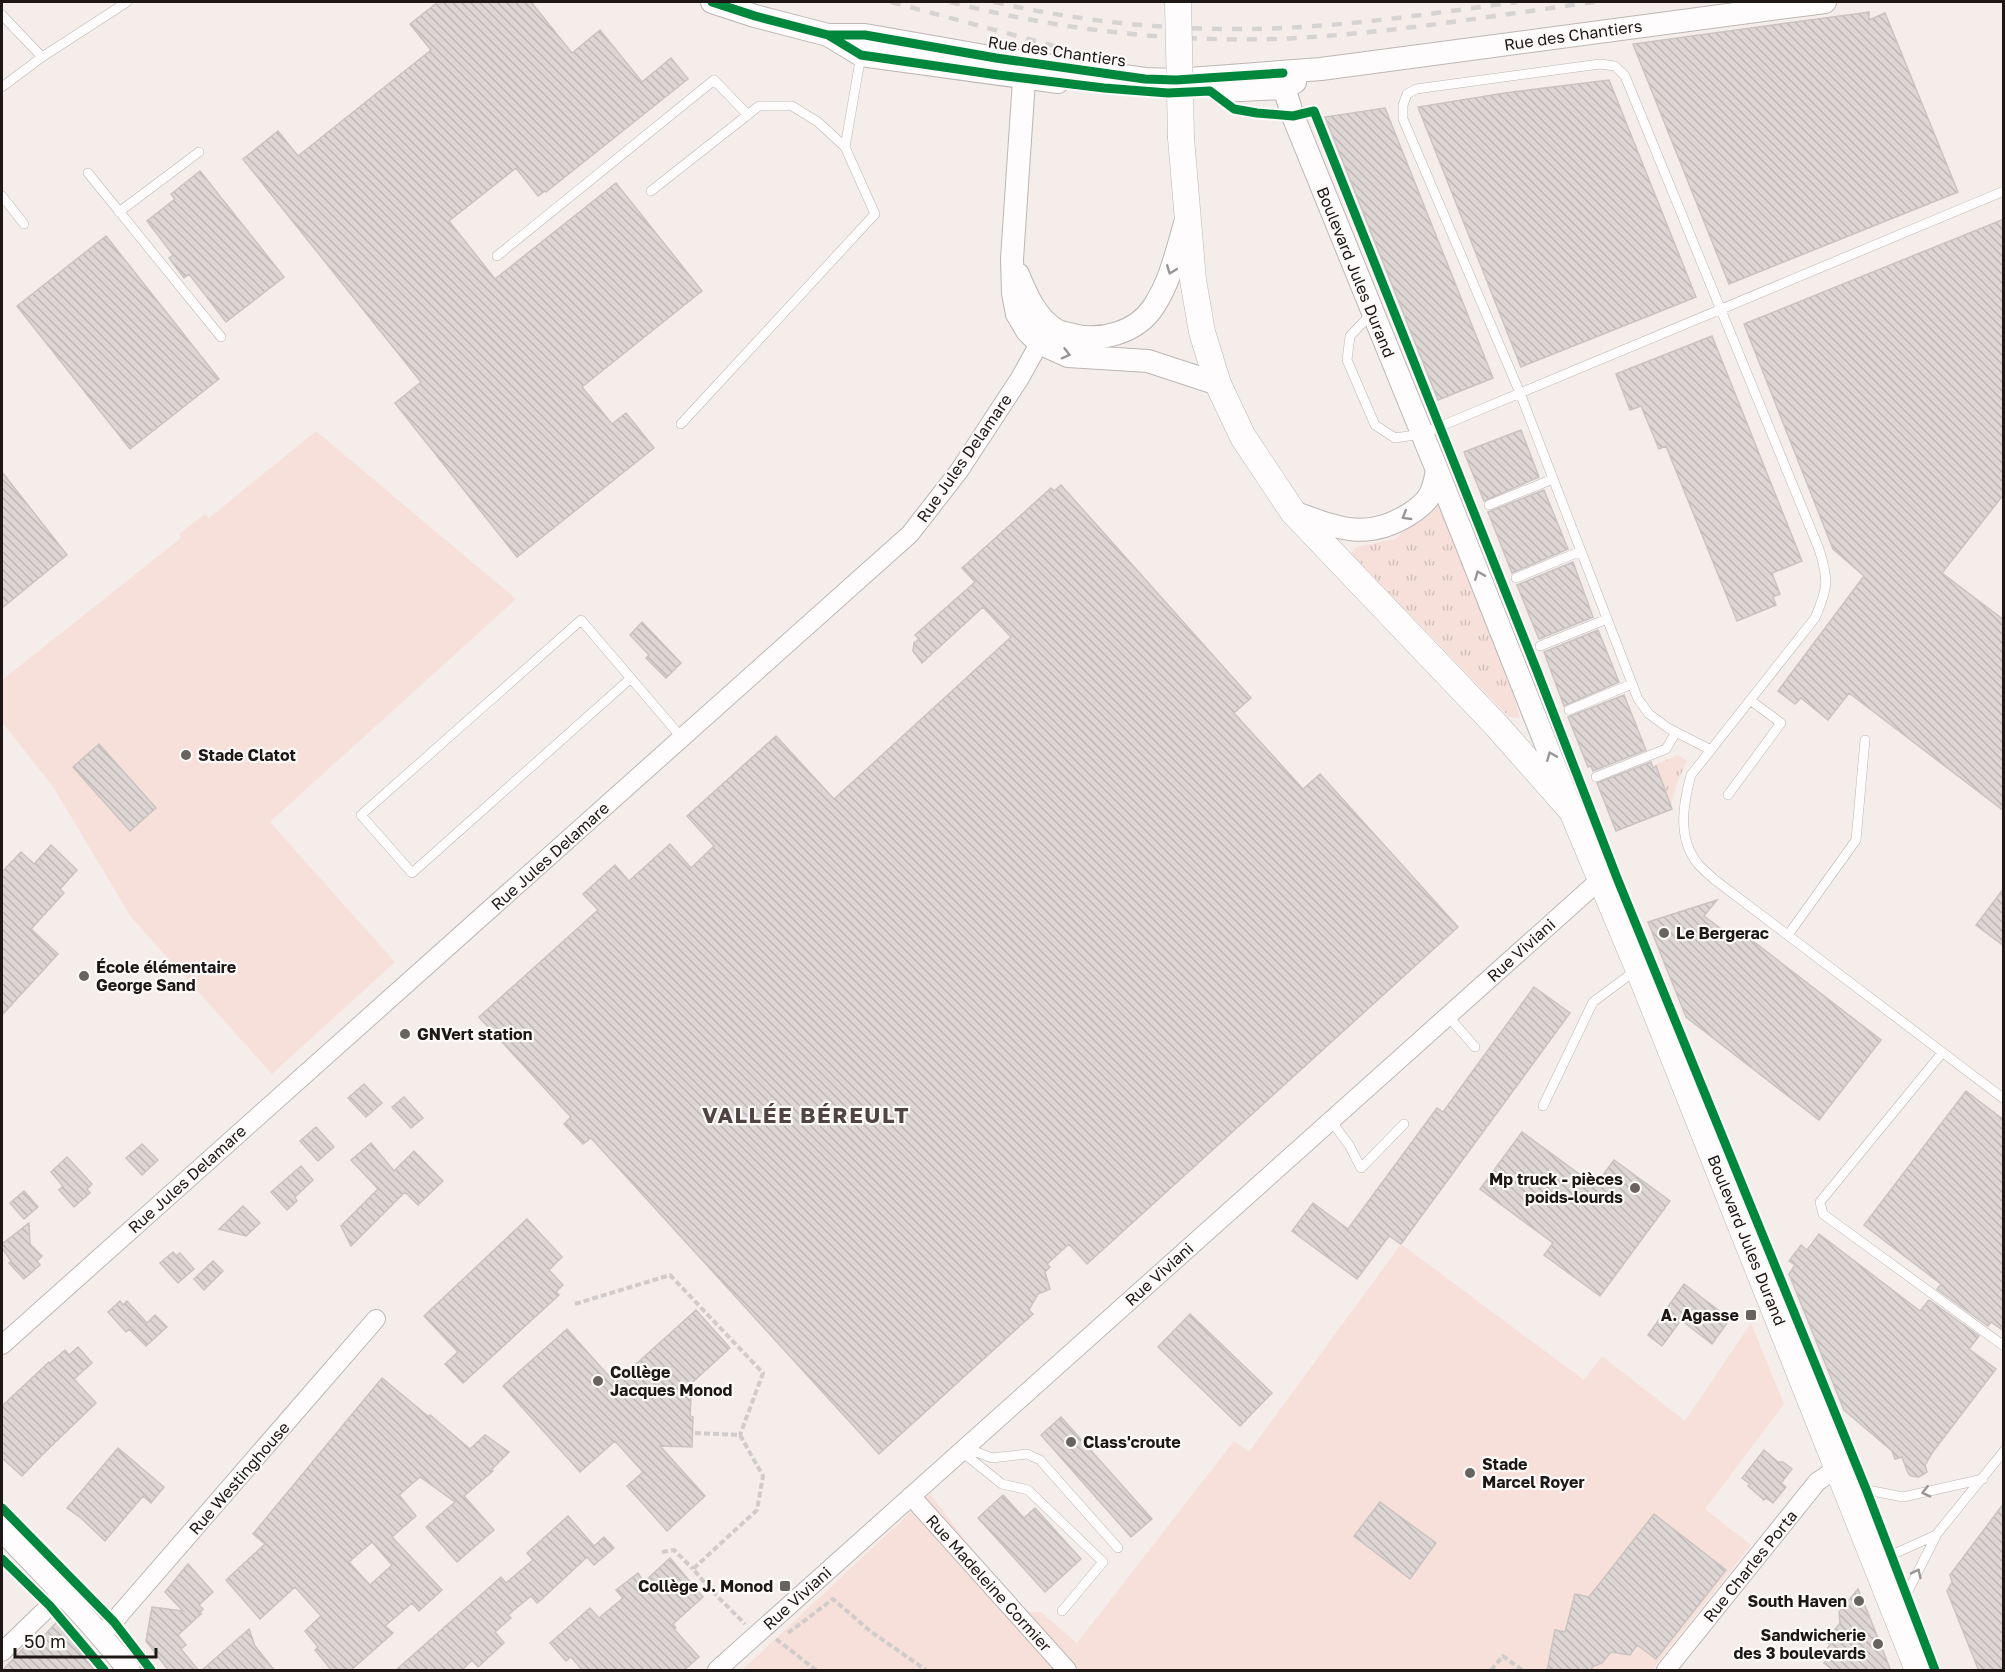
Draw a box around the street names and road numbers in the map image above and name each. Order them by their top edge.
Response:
street label: Rue des Chantiers [1503,15,1643,55]
street label: Rue des Chantiers [987,31,1127,71]
street label: Boulevard Jules Durand [1313,184,1399,360]
street label: Rue Jules Delamare [912,390,1016,526]
street label: Rue Jules Delamare [487,798,613,914]
street label: Rue Viviani [1483,914,1559,986]
street label: Rue Jules Delamare [124,1121,250,1237]
street label: Boulevard Jules Durand [1704,1152,1790,1328]
street label: Rue Viviani [1121,1238,1197,1310]
street label: Rue Westinghouse [184,1417,294,1539]
street label: Rue Charles Porta [1699,1506,1801,1626]
street label: Rue Madeleine Cormier [922,1510,1056,1656]
street label: Rue Viviani [759,1562,835,1634]

